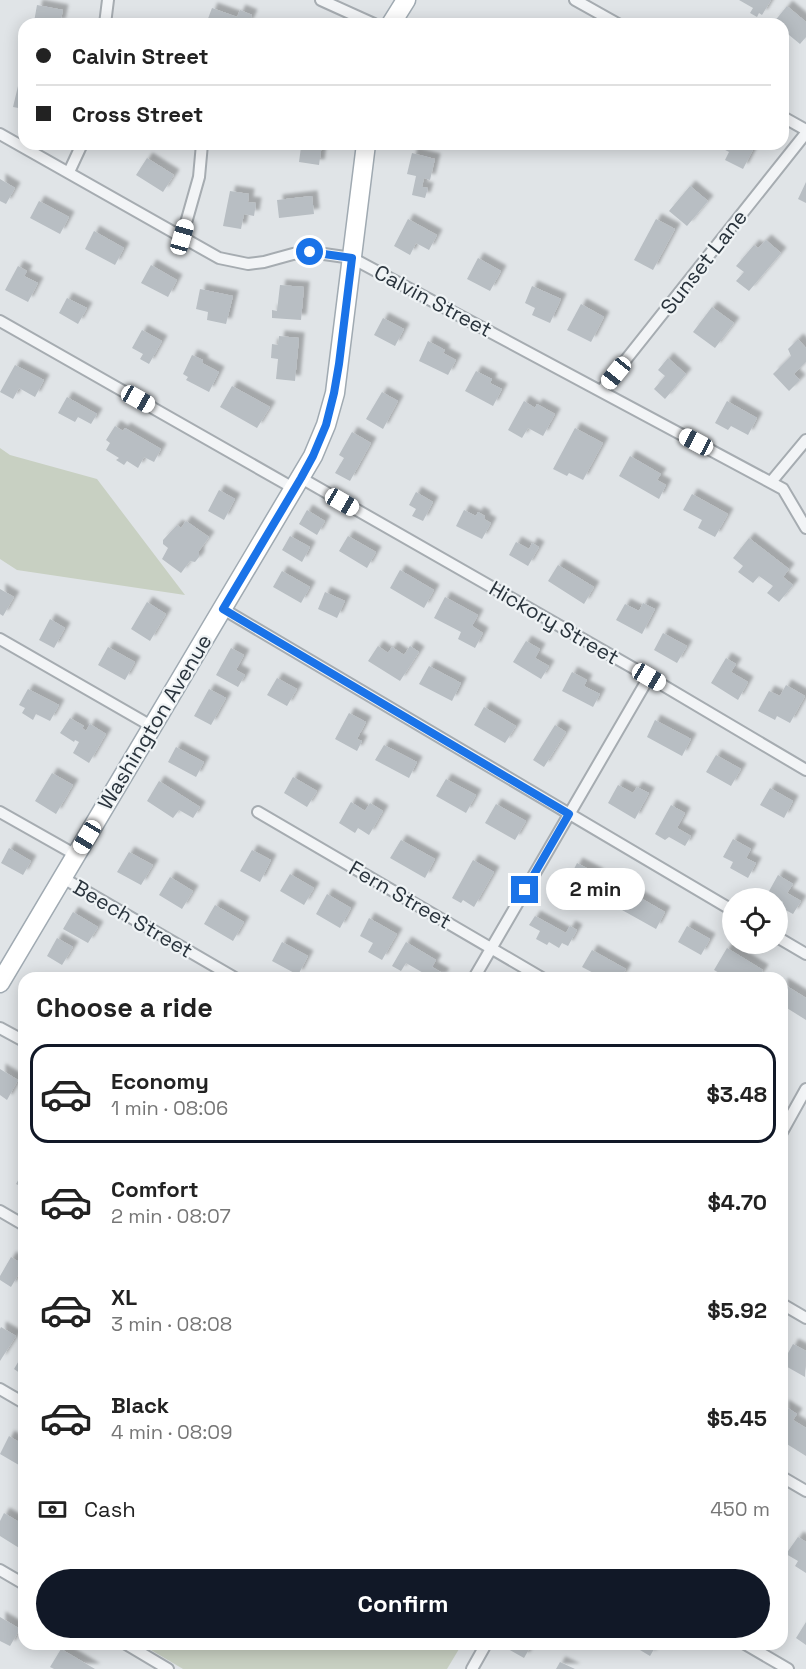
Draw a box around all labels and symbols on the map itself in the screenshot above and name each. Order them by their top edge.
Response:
street label: Sunset Lane [654,204,753,319]
car [168,217,196,257]
route start [296,238,323,265]
street label: Calvin Street [370,258,497,343]
car [598,353,634,393]
car [118,382,158,416]
car [676,426,716,458]
car [322,485,362,519]
street label: Hickory Street [484,574,624,671]
street label: Washington Avenue [91,629,218,814]
car [629,660,669,694]
car [70,817,104,857]
street label: Fern Street [344,854,456,935]
callout: 2 min [546,869,645,911]
street label: Beech Street [69,873,198,964]
route end [511,876,538,903]

